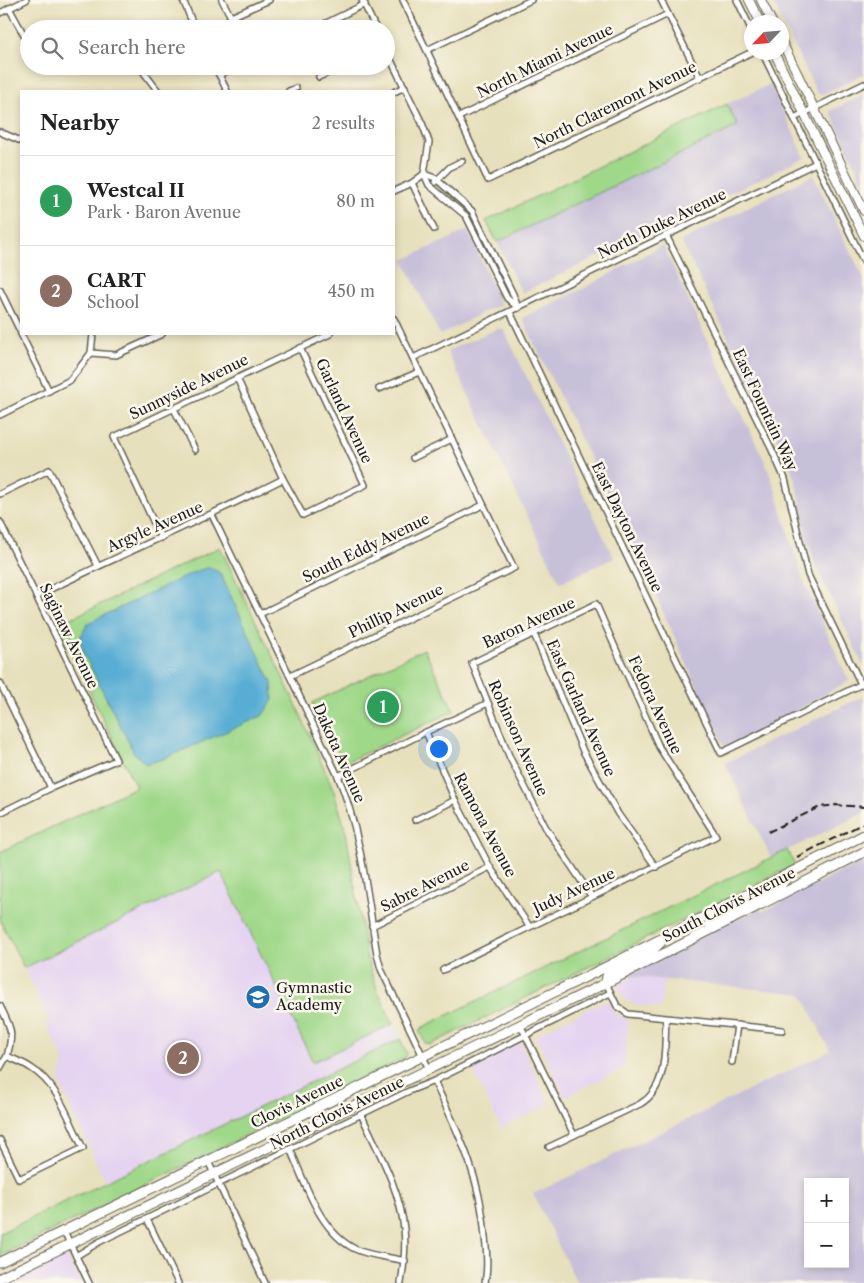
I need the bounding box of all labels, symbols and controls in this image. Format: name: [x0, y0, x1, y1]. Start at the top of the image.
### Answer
north arrow: [744, 15, 789, 60]
street label: North Miami Avenue: [474, 19, 616, 102]
search box: [20, 20, 395, 75]
icon: search: [38, 34, 66, 62]
text: Search here: [78, 36, 186, 59]
street label: North Claremont Avenue: [530, 57, 699, 152]
text: Nearby: [40, 110, 119, 135]
text: 2 results: [312, 113, 375, 133]
text: Westcal II: [87, 179, 185, 202]
street label: North Duke Avenue: [594, 184, 729, 263]
text: 1: [52, 191, 60, 211]
text: 80 m: [336, 191, 375, 211]
text: Park · Baron Avenue: [87, 202, 241, 222]
text: CART: [87, 269, 146, 292]
text: 2: [51, 281, 61, 301]
text: 450 m: [328, 281, 375, 301]
text: School: [87, 292, 139, 312]
street label: East Fountain Way: [729, 346, 802, 474]
street label: Sunnyside Avenue: [126, 350, 251, 424]
street label: Garland Avenue: [312, 355, 377, 466]
street label: East Dayton Avenue: [588, 459, 667, 595]
street label: Argyle Avenue: [103, 497, 206, 557]
street label: South Eddy Avenue: [299, 509, 432, 587]
street label: Phillip Avenue: [345, 579, 446, 642]
street label: Saginaw Avenue: [36, 580, 103, 692]
street label: Baron Avenue: [480, 593, 578, 652]
street label: East Garland Avenue: [543, 636, 620, 779]
street label: Fedora Avenue: [624, 652, 687, 757]
street label: Robinson Avenue: [484, 677, 553, 799]
pin: 1: [367, 688, 399, 726]
street label: Dakota Avenue: [309, 700, 370, 806]
your location: [426, 736, 452, 762]
street label: Ramona Avenue: [450, 769, 521, 880]
street label: Sabre Avenue: [377, 855, 472, 916]
street label: Judy Avenue: [528, 863, 618, 919]
street label: South Clovis Avenue: [659, 863, 798, 946]
place label: Gymnastic Academy: [275, 978, 352, 1014]
school or university icon: Gymnastic Academy: [245, 984, 271, 1010]
pin: 2: [167, 1039, 199, 1077]
street label: Clovis Avenue: [247, 1071, 346, 1132]
street label: North Clovis Avenue: [267, 1072, 407, 1153]
map controls: [804, 1178, 849, 1268]
button: +: [804, 1178, 849, 1223]
button: −: [804, 1223, 849, 1268]

